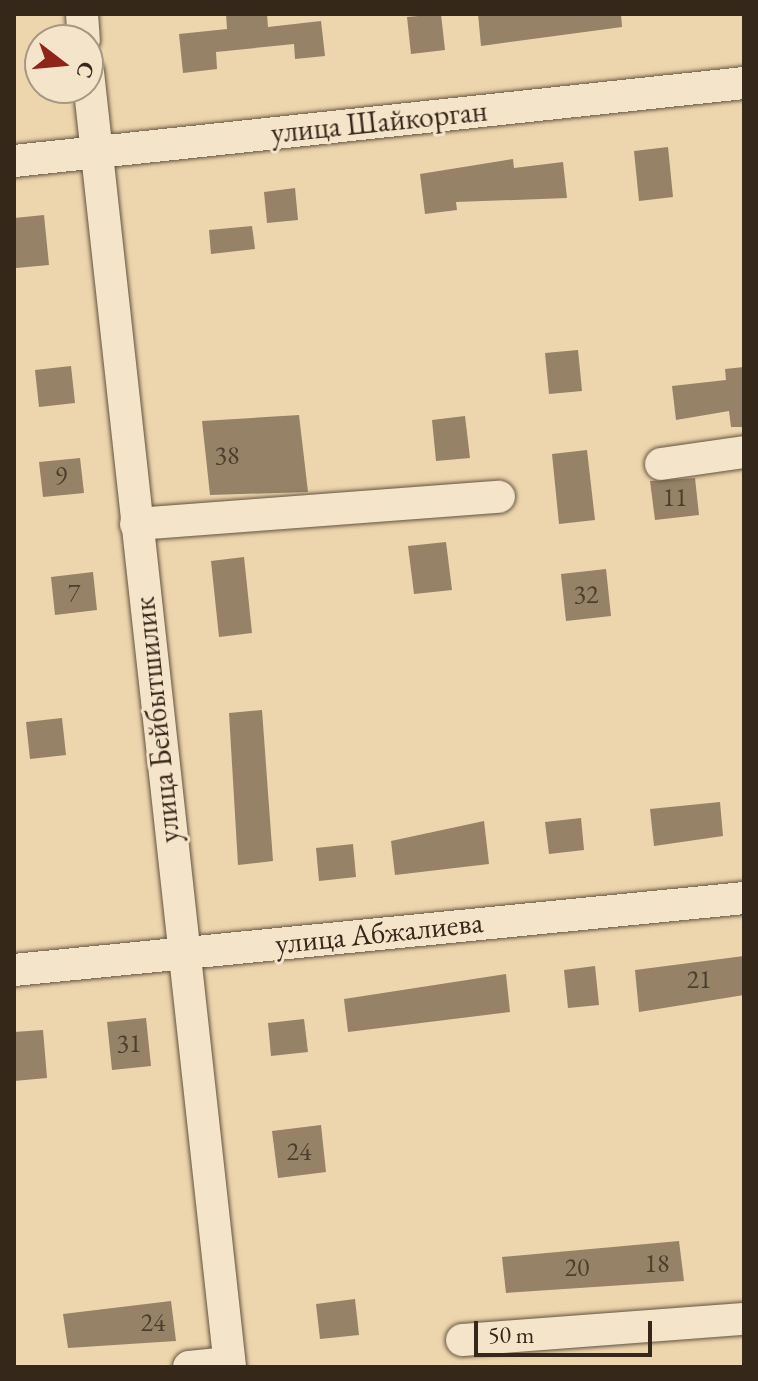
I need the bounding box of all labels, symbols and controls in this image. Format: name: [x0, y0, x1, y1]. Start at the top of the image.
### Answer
north arrow: [24, 24, 104, 104]
text: С: [70, 59, 102, 82]
street label: улица Шайкорган: [269, 93, 489, 151]
house number: 38: [215, 440, 239, 472]
house number: 9: [55, 461, 67, 493]
house number: 11: [663, 482, 687, 514]
house number: 7: [68, 578, 80, 610]
house number: 32: [574, 579, 598, 611]
street label: улица Бейбытшилик: [126, 595, 188, 845]
street label: улица Абжалиева: [273, 904, 485, 962]
house number: 21: [687, 964, 711, 996]
house number: 31: [117, 1028, 141, 1060]
house number: 24: [287, 1136, 311, 1168]
house number: 18: [645, 1248, 669, 1280]
house number: 20: [565, 1252, 589, 1284]
scale bar: [478, 1305, 656, 1355]
house number: 24: [141, 1307, 165, 1339]
text: 50 m: [488, 1319, 535, 1350]

